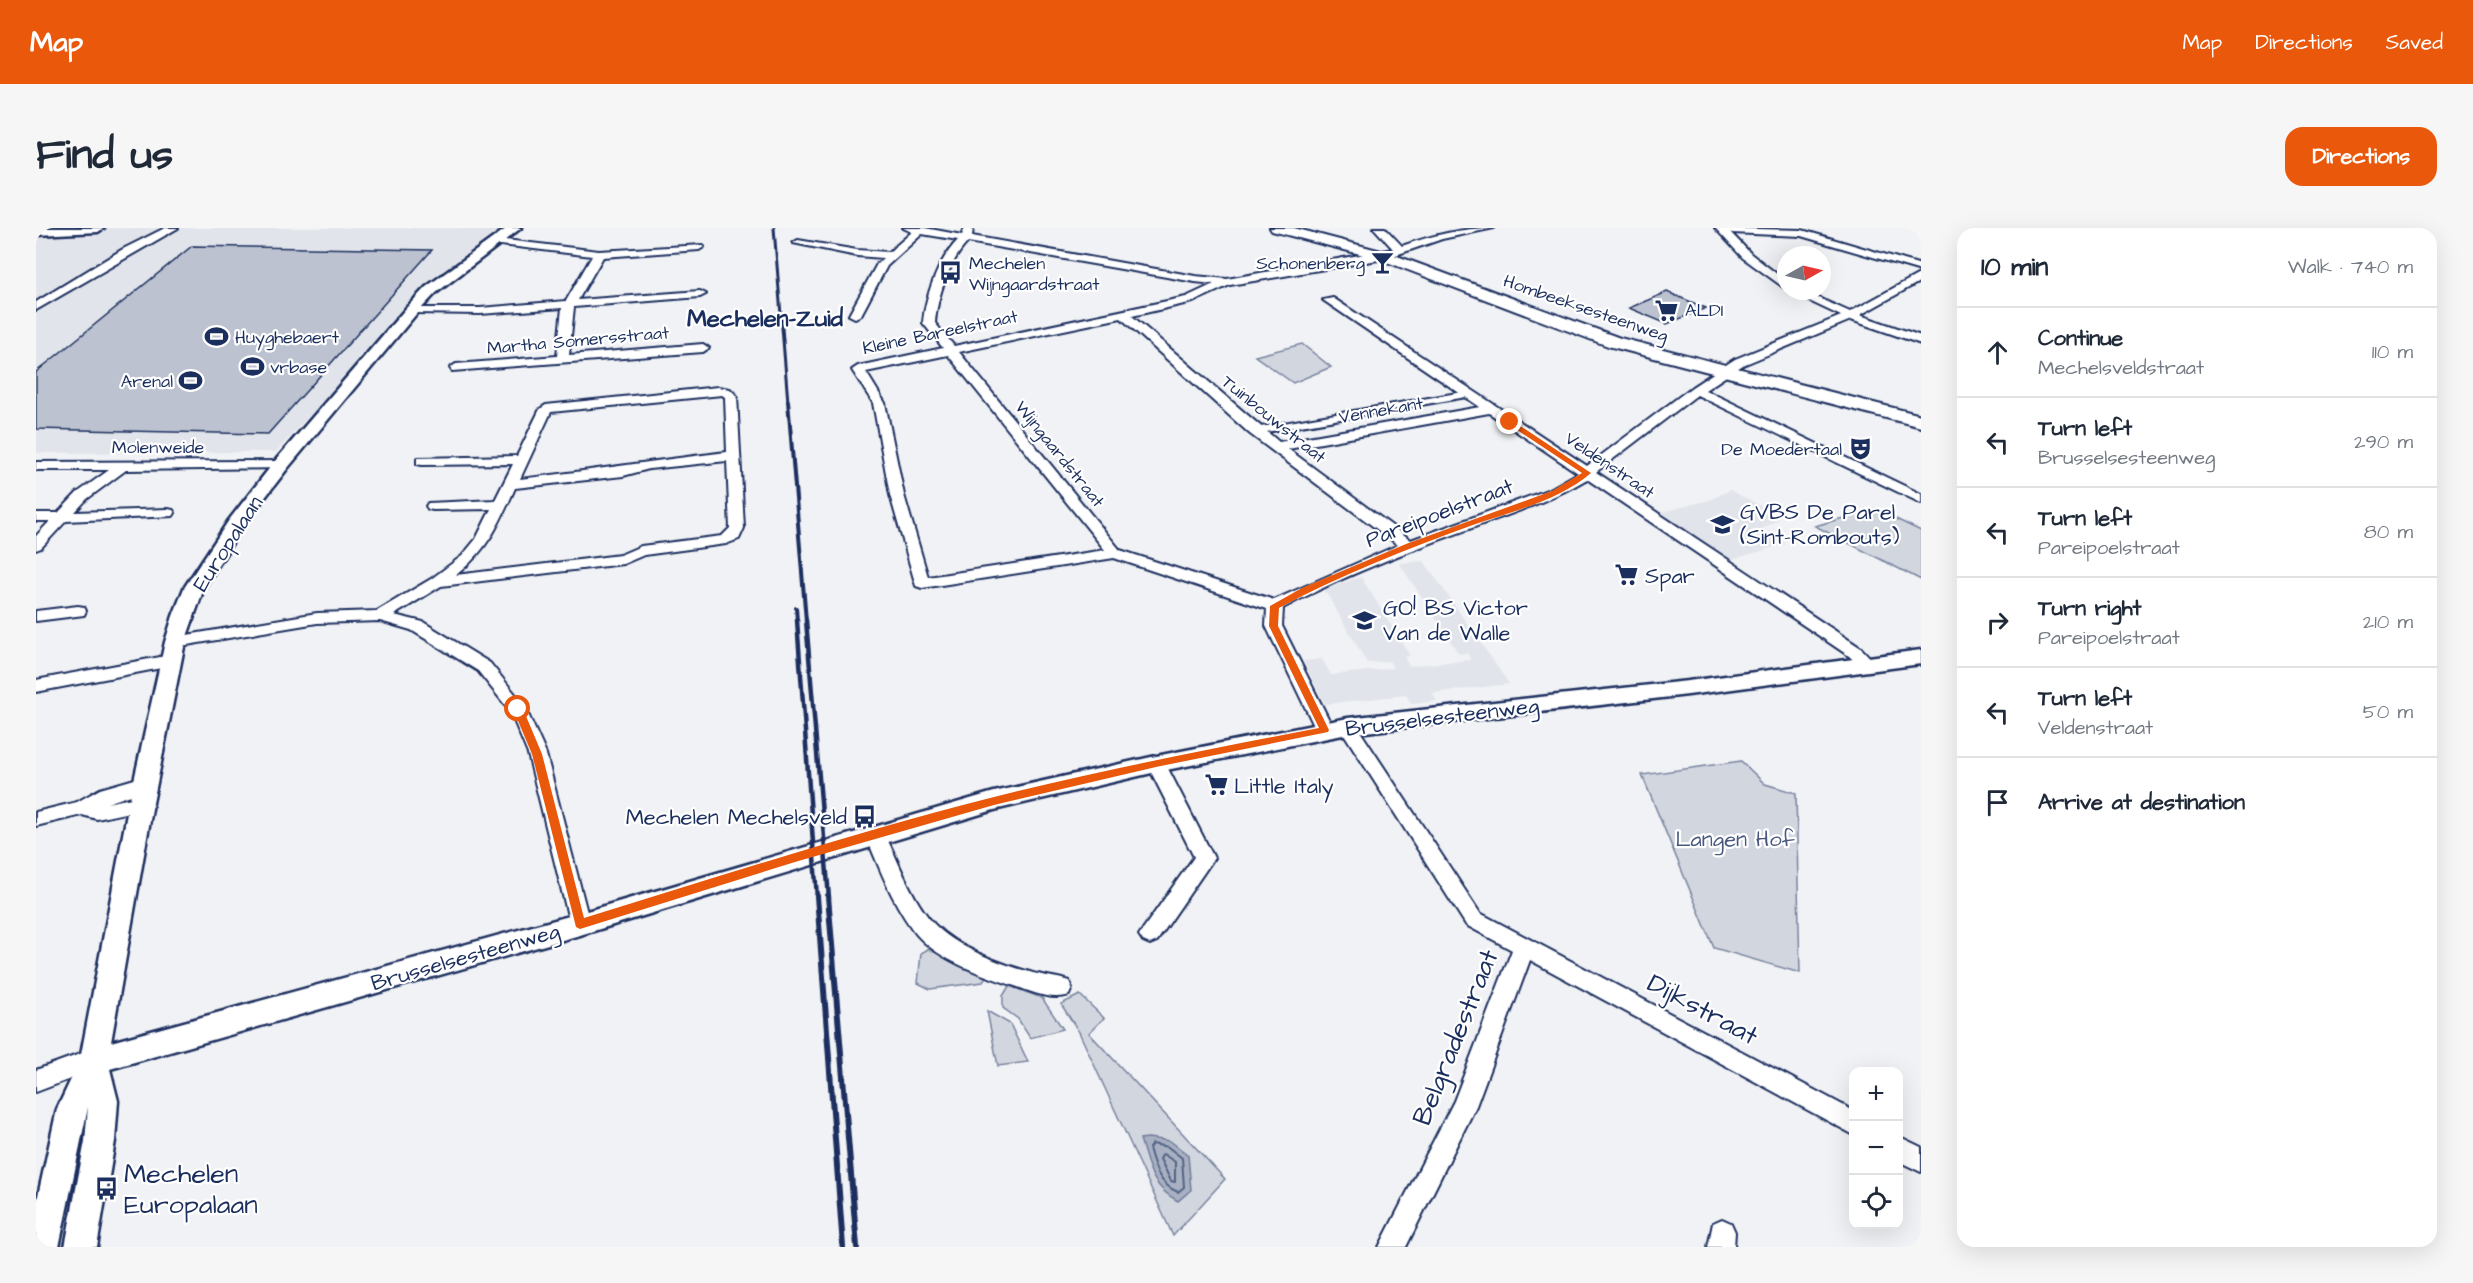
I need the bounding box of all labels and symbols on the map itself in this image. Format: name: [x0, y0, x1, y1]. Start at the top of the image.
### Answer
north arrow: [1777, 246, 1831, 300]
bar icon: Schonenberg: [1370, 250, 1396, 276]
place label: Mechelen Wijngaardstraat: [969, 251, 1100, 298]
place label: Schonenberg: [1256, 251, 1365, 277]
bus stop icon: Mechelen Wijngaardstraat: [938, 260, 964, 286]
street label: Hombeeksesteenweg: [1500, 269, 1672, 349]
supermarket icon: ALDI: [1654, 297, 1680, 323]
place label: ALDI: [1685, 298, 1723, 323]
district label: Mechelen-Zuid: [687, 302, 844, 336]
street label: Kleine Bareelstraat: [860, 304, 1021, 361]
street label: Martha Somersstraat: [486, 320, 671, 361]
sports icon: Huyghebaert: [204, 324, 230, 350]
place label: Huyghebaert: [235, 325, 340, 351]
sports icon: vrbase: [239, 354, 265, 380]
place label: vrbase: [270, 355, 328, 380]
sports icon: Arenal: [178, 368, 204, 394]
place label: Arenal: [121, 369, 173, 394]
street label: Tuinbouwstraat: [1216, 369, 1332, 470]
street label: Vennekant: [1337, 391, 1426, 430]
street label: Wijngaardstraat: [1008, 396, 1111, 514]
route end: [1496, 408, 1522, 434]
street label: Veldenstraat: [1560, 426, 1660, 505]
street label: Molenweide: [112, 435, 205, 460]
theatre icon: De Moedertaal: [1847, 436, 1873, 462]
place label: De Moedertaal: [1721, 437, 1842, 462]
street label: Pareipoelstraat: [1361, 471, 1518, 556]
street label: Europalaan: [186, 490, 271, 598]
place label: GVBS De Parel (Sint-Rombouts): [1740, 497, 1900, 553]
school or university icon: GVBS De Parel (Sint-Rombouts): [1709, 511, 1735, 537]
place label: Spar: [1645, 561, 1695, 592]
supermarket icon: Spar: [1614, 562, 1640, 588]
place label: GO! BS Victor Van de Walle: [1383, 593, 1528, 649]
school or university icon: GO! BS Victor Van de Walle: [1352, 607, 1378, 633]
street label: Brusselsesteenweg: [1343, 690, 1541, 746]
route start: [504, 695, 530, 721]
place label: Little Italy: [1234, 771, 1333, 803]
supermarket icon: Little Italy: [1203, 772, 1229, 798]
place label: Mechelen Mechelsveld: [626, 802, 847, 833]
bus stop icon: Mechelen Mechelsveld: [852, 803, 878, 829]
park label: Langen Hof: [1675, 824, 1796, 856]
street label: Brusselsesteenweg: [367, 916, 564, 1000]
street label: Belgradestraat: [1403, 944, 1509, 1131]
street label: Dijkstraat: [1640, 965, 1765, 1055]
place label: Mechelen Europalaan: [124, 1155, 258, 1224]
bus stop icon: Mechelen Europalaan: [93, 1176, 119, 1202]

